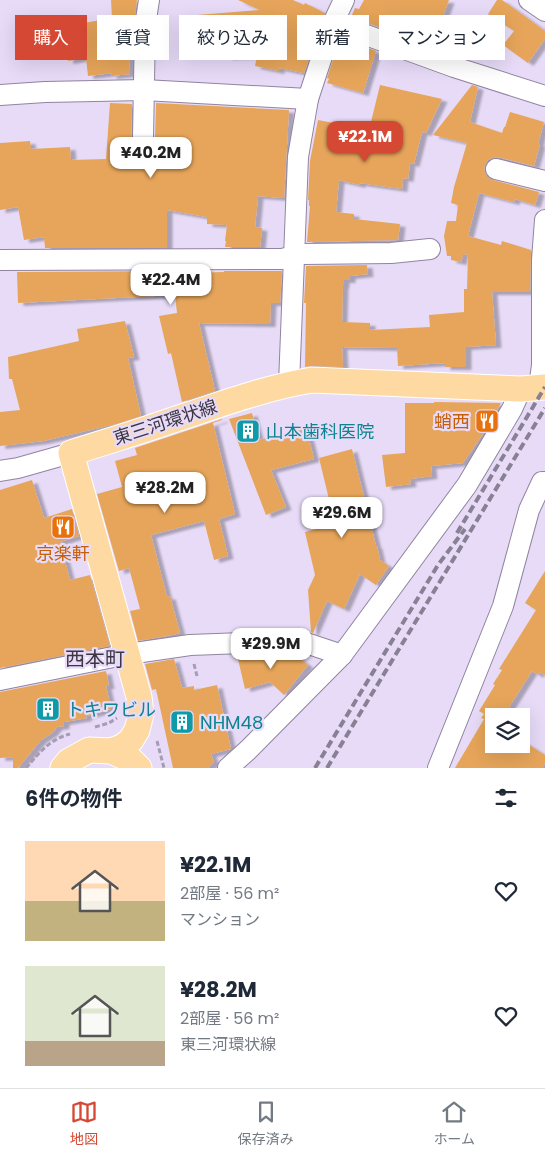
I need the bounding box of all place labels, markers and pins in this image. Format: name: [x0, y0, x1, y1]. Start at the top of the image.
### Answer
pin: ¥22.1M: [324, 120, 406, 163]
pin: ¥40.2M: [110, 136, 192, 179]
pin: ¥22.4M: [130, 264, 212, 306]
restaurant icon: 蛸西: [474, 408, 500, 434]
place label: 蛸西: [434, 409, 470, 434]
building icon: 山本歯科医院: [235, 418, 261, 444]
place label: 山本歯科医院: [266, 419, 374, 444]
pin: ¥28.2M: [124, 472, 206, 514]
pin: ¥29.6M: [301, 496, 383, 539]
restaurant icon: 京楽軒: [50, 514, 76, 540]
place label: 京楽軒: [36, 541, 90, 566]
pin: ¥29.9M: [230, 628, 312, 670]
building icon: トキワビル: [35, 696, 61, 722]
place label: トキワビル: [66, 697, 156, 722]
building icon: NHM48: [169, 709, 195, 735]
place label: NHM48: [200, 710, 263, 735]

